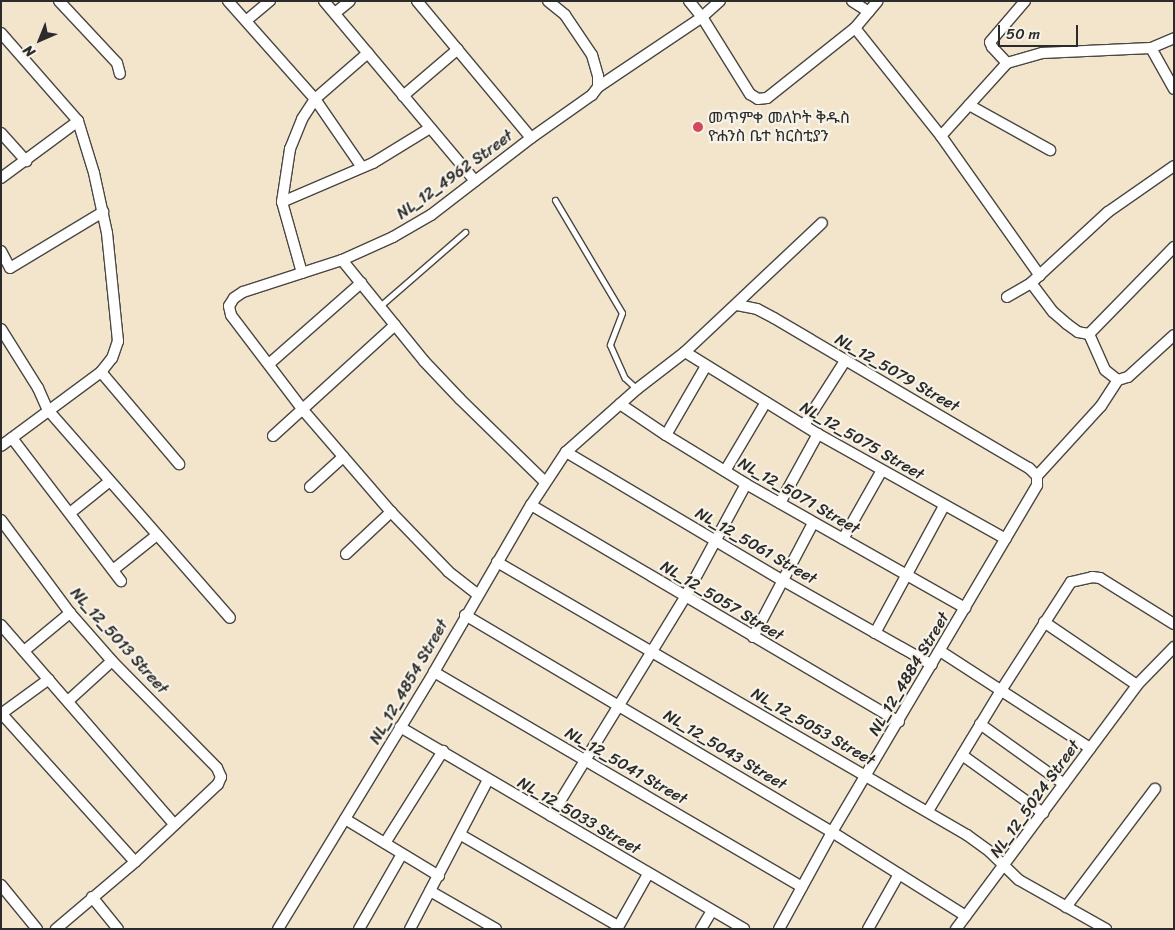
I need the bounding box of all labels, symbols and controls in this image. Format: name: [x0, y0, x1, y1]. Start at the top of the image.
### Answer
north arrow: [15, 15, 65, 65]
scale bar: [1000, 15, 1080, 47]
text: 50 m: [1006, 21, 1040, 47]
text: N: [17, 39, 41, 64]
place label: መጥምቀ መለኮት ቅዱስ ዮሐንስ ቤተ ክርስቲያን: [708, 108, 850, 146]
marker: መጥምቀ መለኮት ቅዱስ ዮሐንስ ቤተ ክርስቲያን: [692, 121, 704, 133]
street label: NL_12_4962 Street: [393, 126, 517, 224]
street label: NL_12_5079 Street: [832, 330, 962, 416]
street label: NL_12_5075 Street: [797, 398, 927, 484]
street label: NL_12_5071 Street: [735, 453, 863, 539]
street label: NL_12_5061 Street: [692, 503, 820, 589]
street label: NL_12_5057 Street: [657, 557, 787, 645]
street label: NL_12_5013 Street: [66, 584, 172, 698]
street label: NL_12_4884 Street: [865, 609, 953, 739]
street label: NL_12_4854 Street: [366, 616, 452, 748]
street label: NL_12_5053 Street: [748, 684, 878, 770]
street label: NL_12_5043 Street: [660, 706, 790, 794]
street label: NL_12_5041 Street: [561, 723, 691, 809]
street label: NL_12_5024 Street: [986, 737, 1084, 861]
street label: NL_12_5033 Street: [514, 773, 644, 859]

